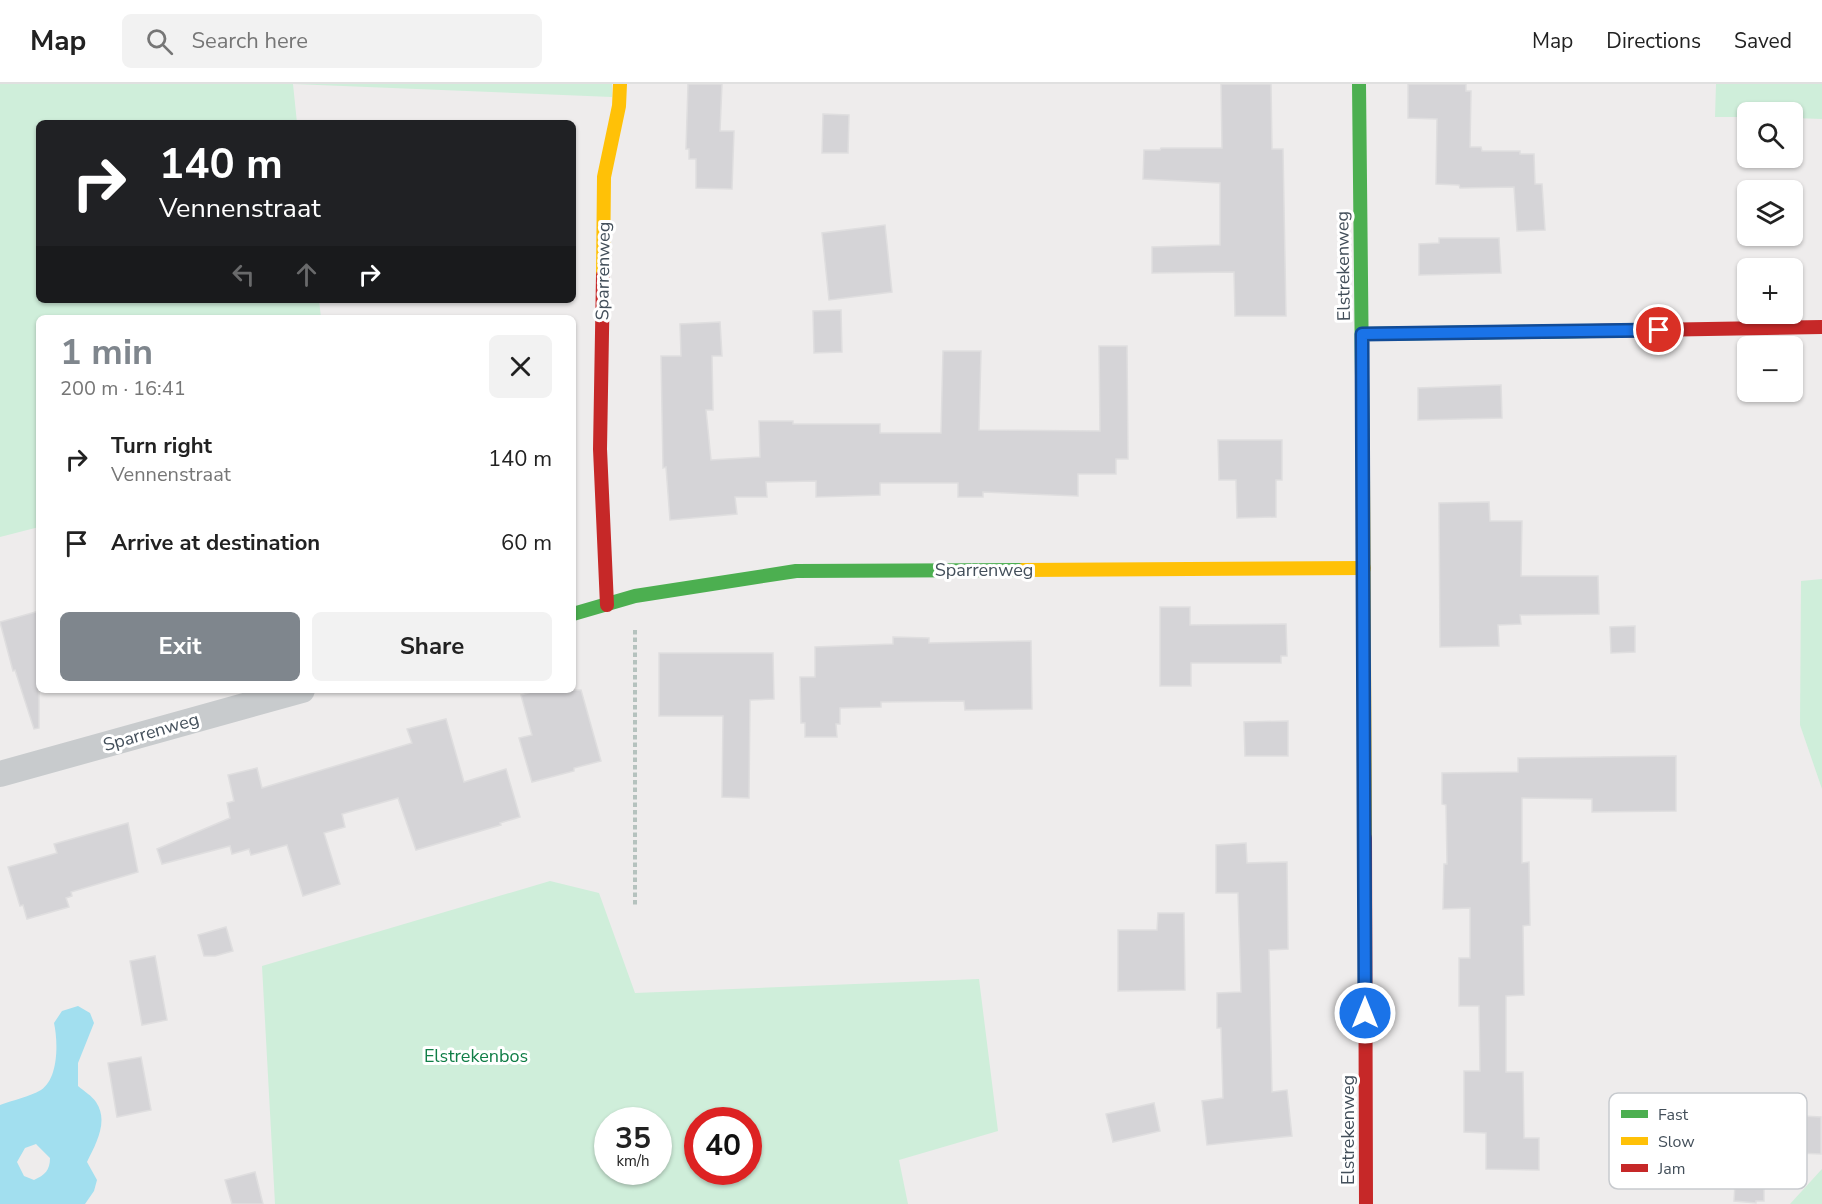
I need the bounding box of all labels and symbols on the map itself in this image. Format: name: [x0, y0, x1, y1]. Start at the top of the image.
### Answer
street label: Elstrekenweg: [1330, 211, 1356, 321]
street label: Sparrenweg: [590, 221, 616, 321]
pin: [1633, 304, 1684, 355]
street label: Sparrenweg: [935, 558, 1033, 582]
street label: Sparrenweg: [100, 707, 202, 757]
position arrow: [1333, 981, 1397, 1045]
park label: Elstrekenbos: [424, 1044, 528, 1068]
street label: Elstrekenweg: [1336, 1075, 1360, 1185]
legend: [1609, 1093, 1807, 1189]
text: Fast: [1658, 1104, 1689, 1126]
speed limit sign: 40: [684, 1107, 762, 1185]
text: Slow: [1658, 1131, 1695, 1153]
text: Jam: [1657, 1158, 1685, 1180]

